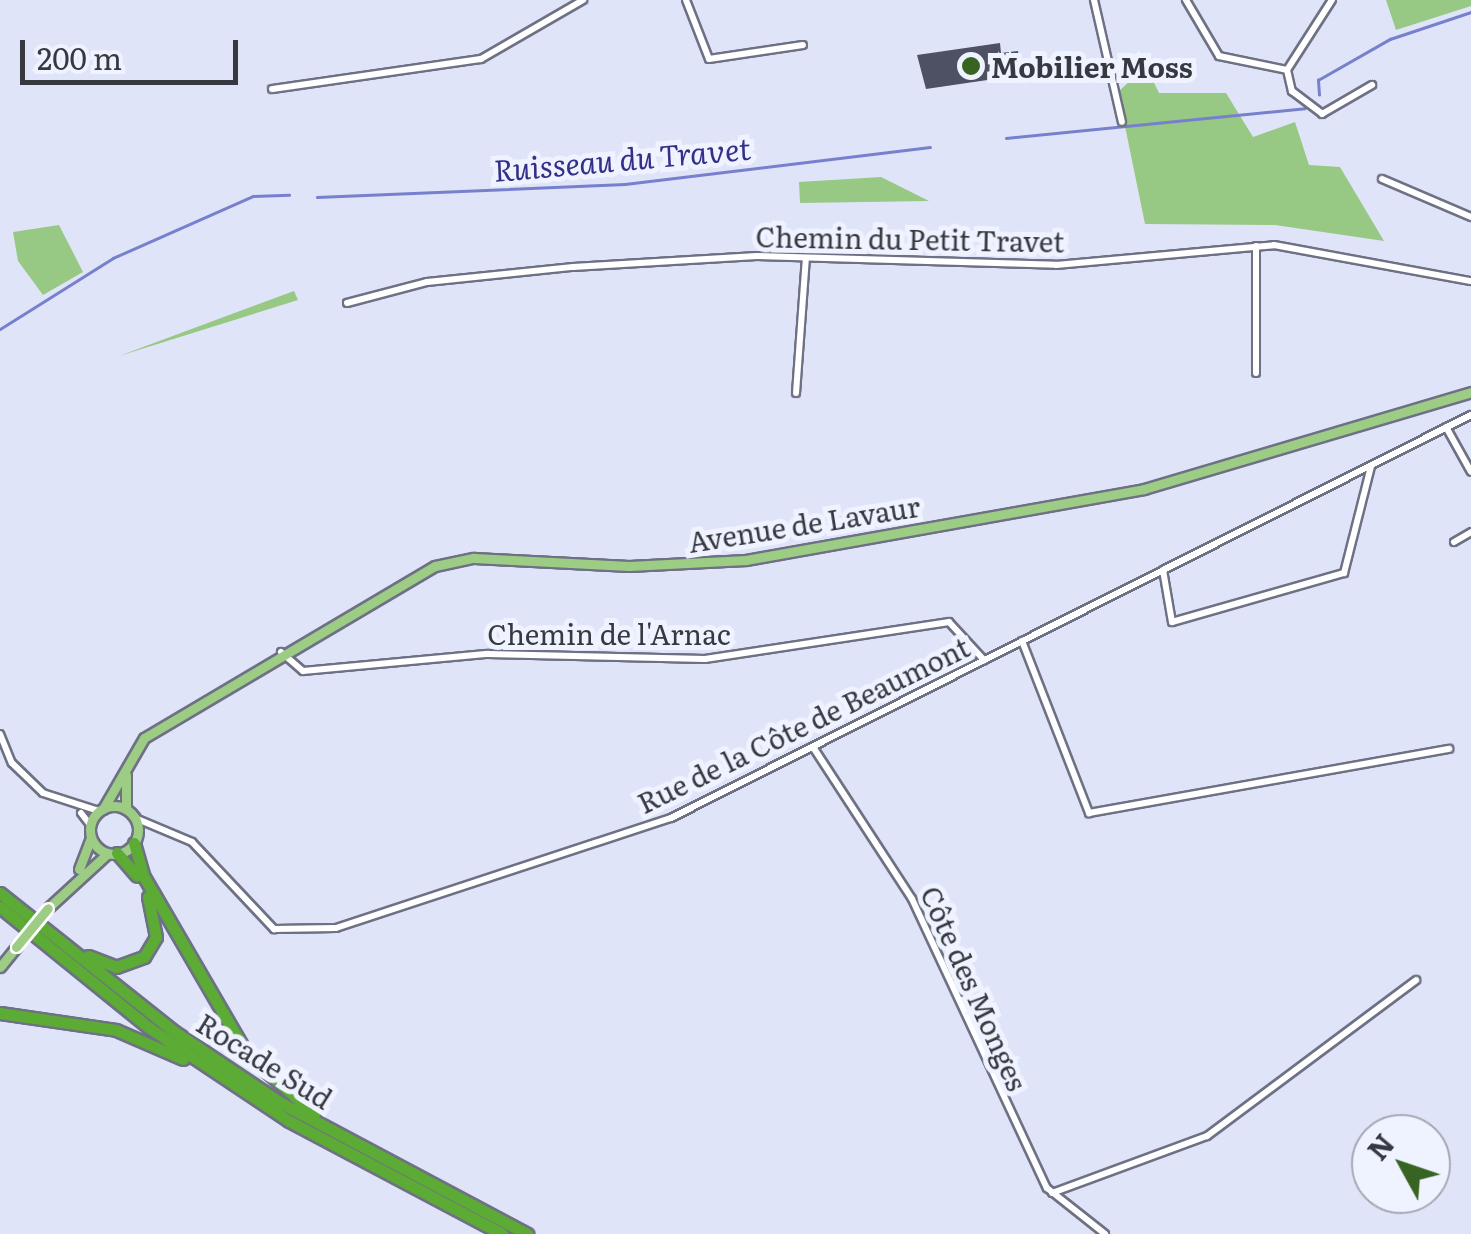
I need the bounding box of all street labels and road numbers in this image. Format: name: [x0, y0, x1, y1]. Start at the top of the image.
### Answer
street label: Chemin du Petit Travet: [755, 219, 1065, 257]
street label: Avenue de Lavaur: [686, 488, 922, 558]
street label: Chemin de l'Arnac: [487, 616, 731, 650]
street label: Rue de la Côte de Beaumont: [632, 629, 974, 819]
street label: Côte des Monges: [915, 881, 1035, 1095]
street label: Rocade Sud: [191, 1005, 339, 1115]

